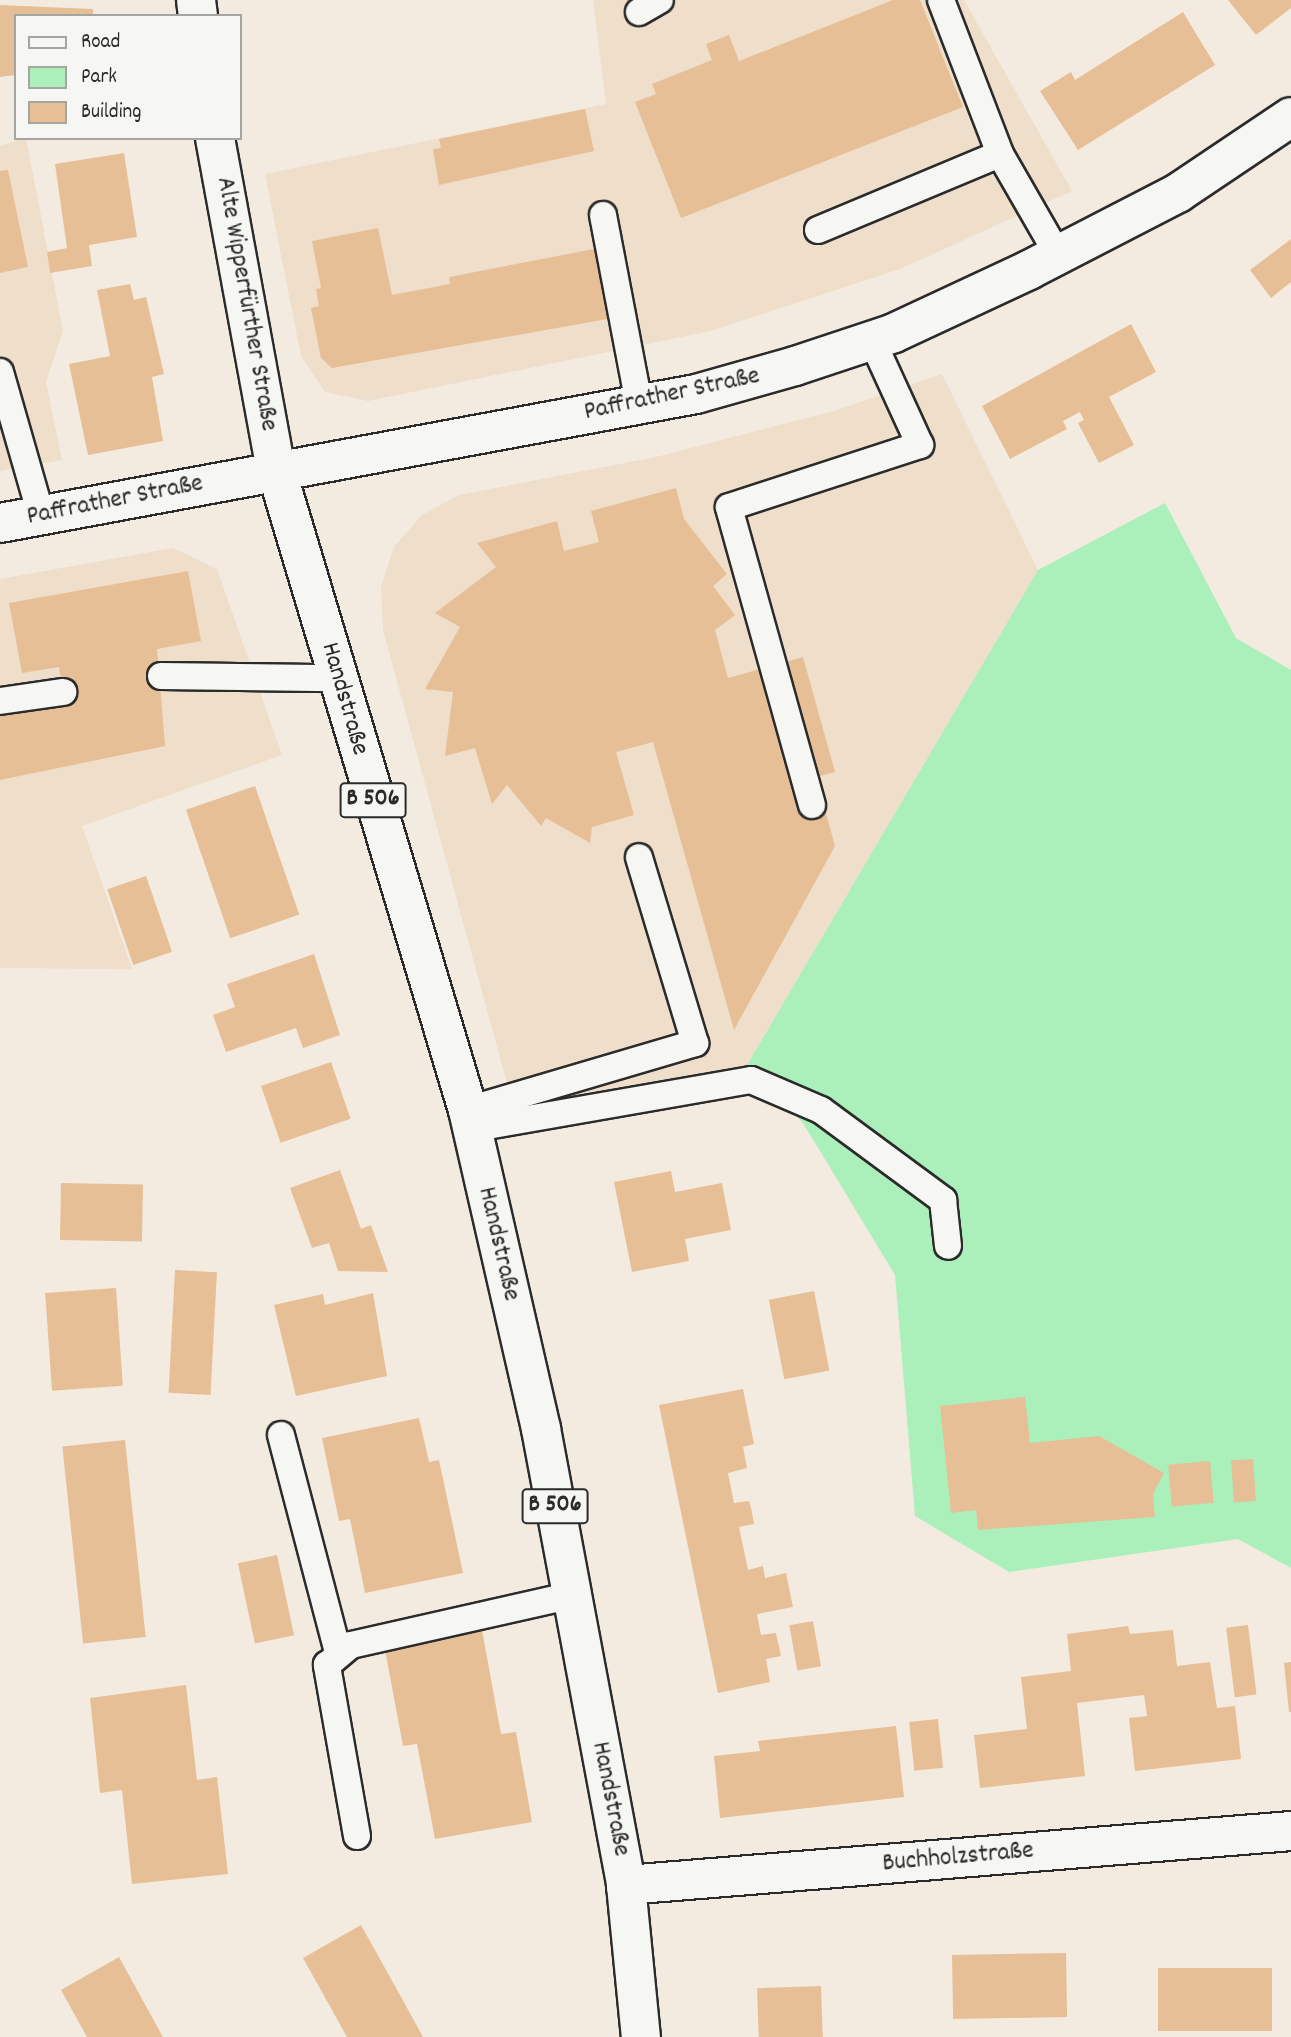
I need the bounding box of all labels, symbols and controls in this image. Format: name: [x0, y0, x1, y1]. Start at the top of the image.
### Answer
legend: [14, 14, 242, 140]
text: Road: [81, 28, 120, 58]
text: Park: [81, 63, 117, 93]
text: Building: [81, 98, 141, 128]
street label: Alte Wipperfürther Straße: [208, 175, 284, 433]
street label: Paffrather Straße: [581, 361, 763, 429]
street label: Paffrather Straße: [24, 469, 206, 533]
street label: Handstraße: [313, 639, 375, 759]
road number: B 506: [338, 780, 408, 820]
street label: Handstraße: [470, 1184, 526, 1304]
road number: B 506: [520, 1486, 590, 1526]
street label: Handstraße: [584, 1739, 636, 1859]
street label: Buchholzstraße: [881, 1836, 1035, 1880]

